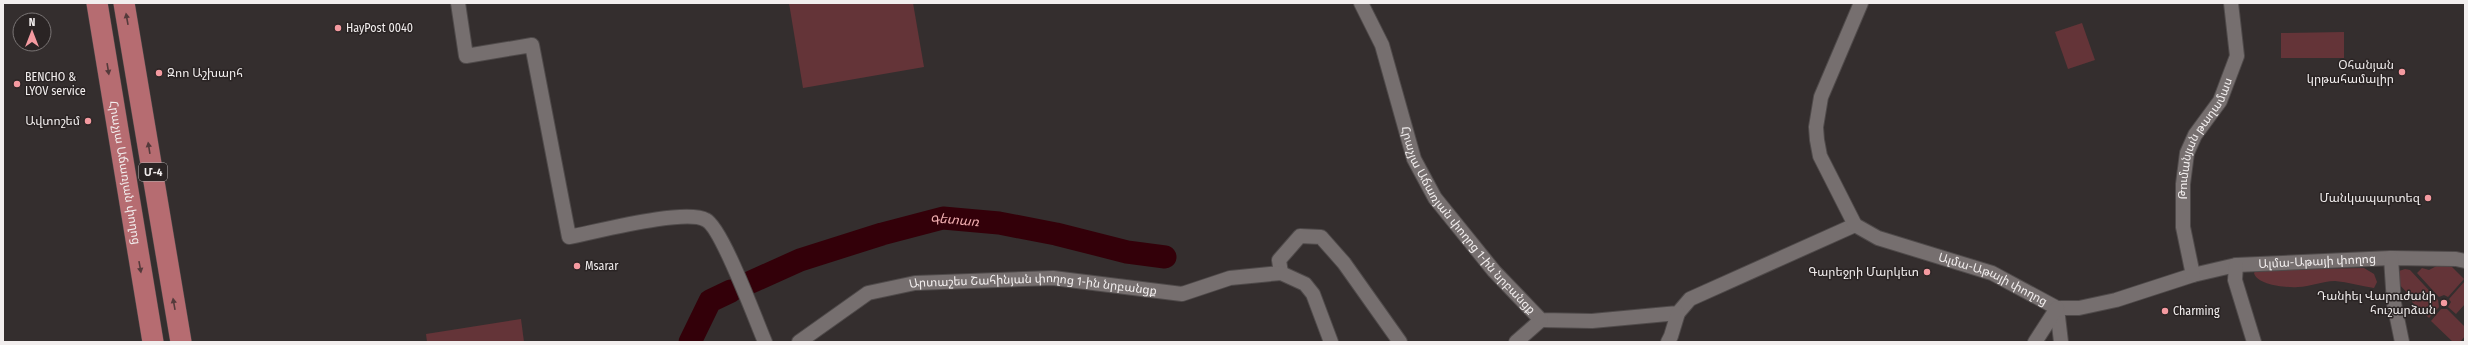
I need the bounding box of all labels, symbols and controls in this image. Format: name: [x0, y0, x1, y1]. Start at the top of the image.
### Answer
north arrow: [12, 12, 52, 52]
one-way arrow: [124, 13, 130, 26]
text: N: [29, 16, 35, 29]
place label: HayPost 0040: [346, 21, 413, 35]
marker: HayPost 0040: [333, 23, 343, 33]
place label: Օհանյան կրթահամալիր: [2307, 58, 2394, 86]
one-way arrow: [105, 63, 111, 75]
place label: Զոո Աշխարհ: [167, 66, 243, 80]
marker: Օհանյան կրթահամալիր: [2397, 67, 2407, 77]
marker: Զոո Աշխարհ: [154, 68, 164, 78]
place label: BENCHO & LYOV service: [25, 70, 86, 98]
street label: Թումանյան թաղամաս: [2176, 76, 2235, 200]
marker: BENCHO & LYOV service: [12, 79, 22, 89]
street label: Հրաչյա Աճառյան փողոց: [106, 100, 144, 246]
place label: Ավտոշեմ: [25, 114, 80, 128]
marker: Ավտոշեմ: [83, 116, 93, 126]
street label: Հրաչյա Աճառյան փողոց 1-ին նրբանցք: [1398, 125, 1538, 317]
one-way arrow: [146, 142, 152, 154]
road number: Մ-4: [139, 163, 167, 181]
place label: Մանկապարտեզ: [2319, 191, 2421, 205]
marker: Մանկապարտեզ: [2423, 193, 2433, 203]
water label: Գետառ: [928, 211, 980, 229]
street label: Ալմա-Աթայի փողոց: [1937, 250, 2050, 309]
street label: Ալմա-Աթայի փողոց: [2258, 252, 2376, 271]
place label: Msarar: [585, 259, 619, 273]
one-way arrow: [137, 260, 143, 273]
marker: Msarar: [572, 261, 582, 271]
place label: Գարեջրի Մարկետ: [1808, 265, 1919, 279]
marker: Գարեջրի Մարկետ: [1922, 267, 1932, 277]
street label: Արտաշես Շահինյան փողոց 1-ին նրբանցք: [908, 271, 1158, 298]
place label: Դանիել Վարուժանի հուշարձան: [2317, 289, 2436, 317]
one-way arrow: [171, 297, 177, 310]
marker: Դանիել Վարուժանի հուշարձան: [2439, 298, 2449, 308]
place label: Charming: [2173, 304, 2220, 318]
marker: Charming: [2160, 306, 2170, 316]

